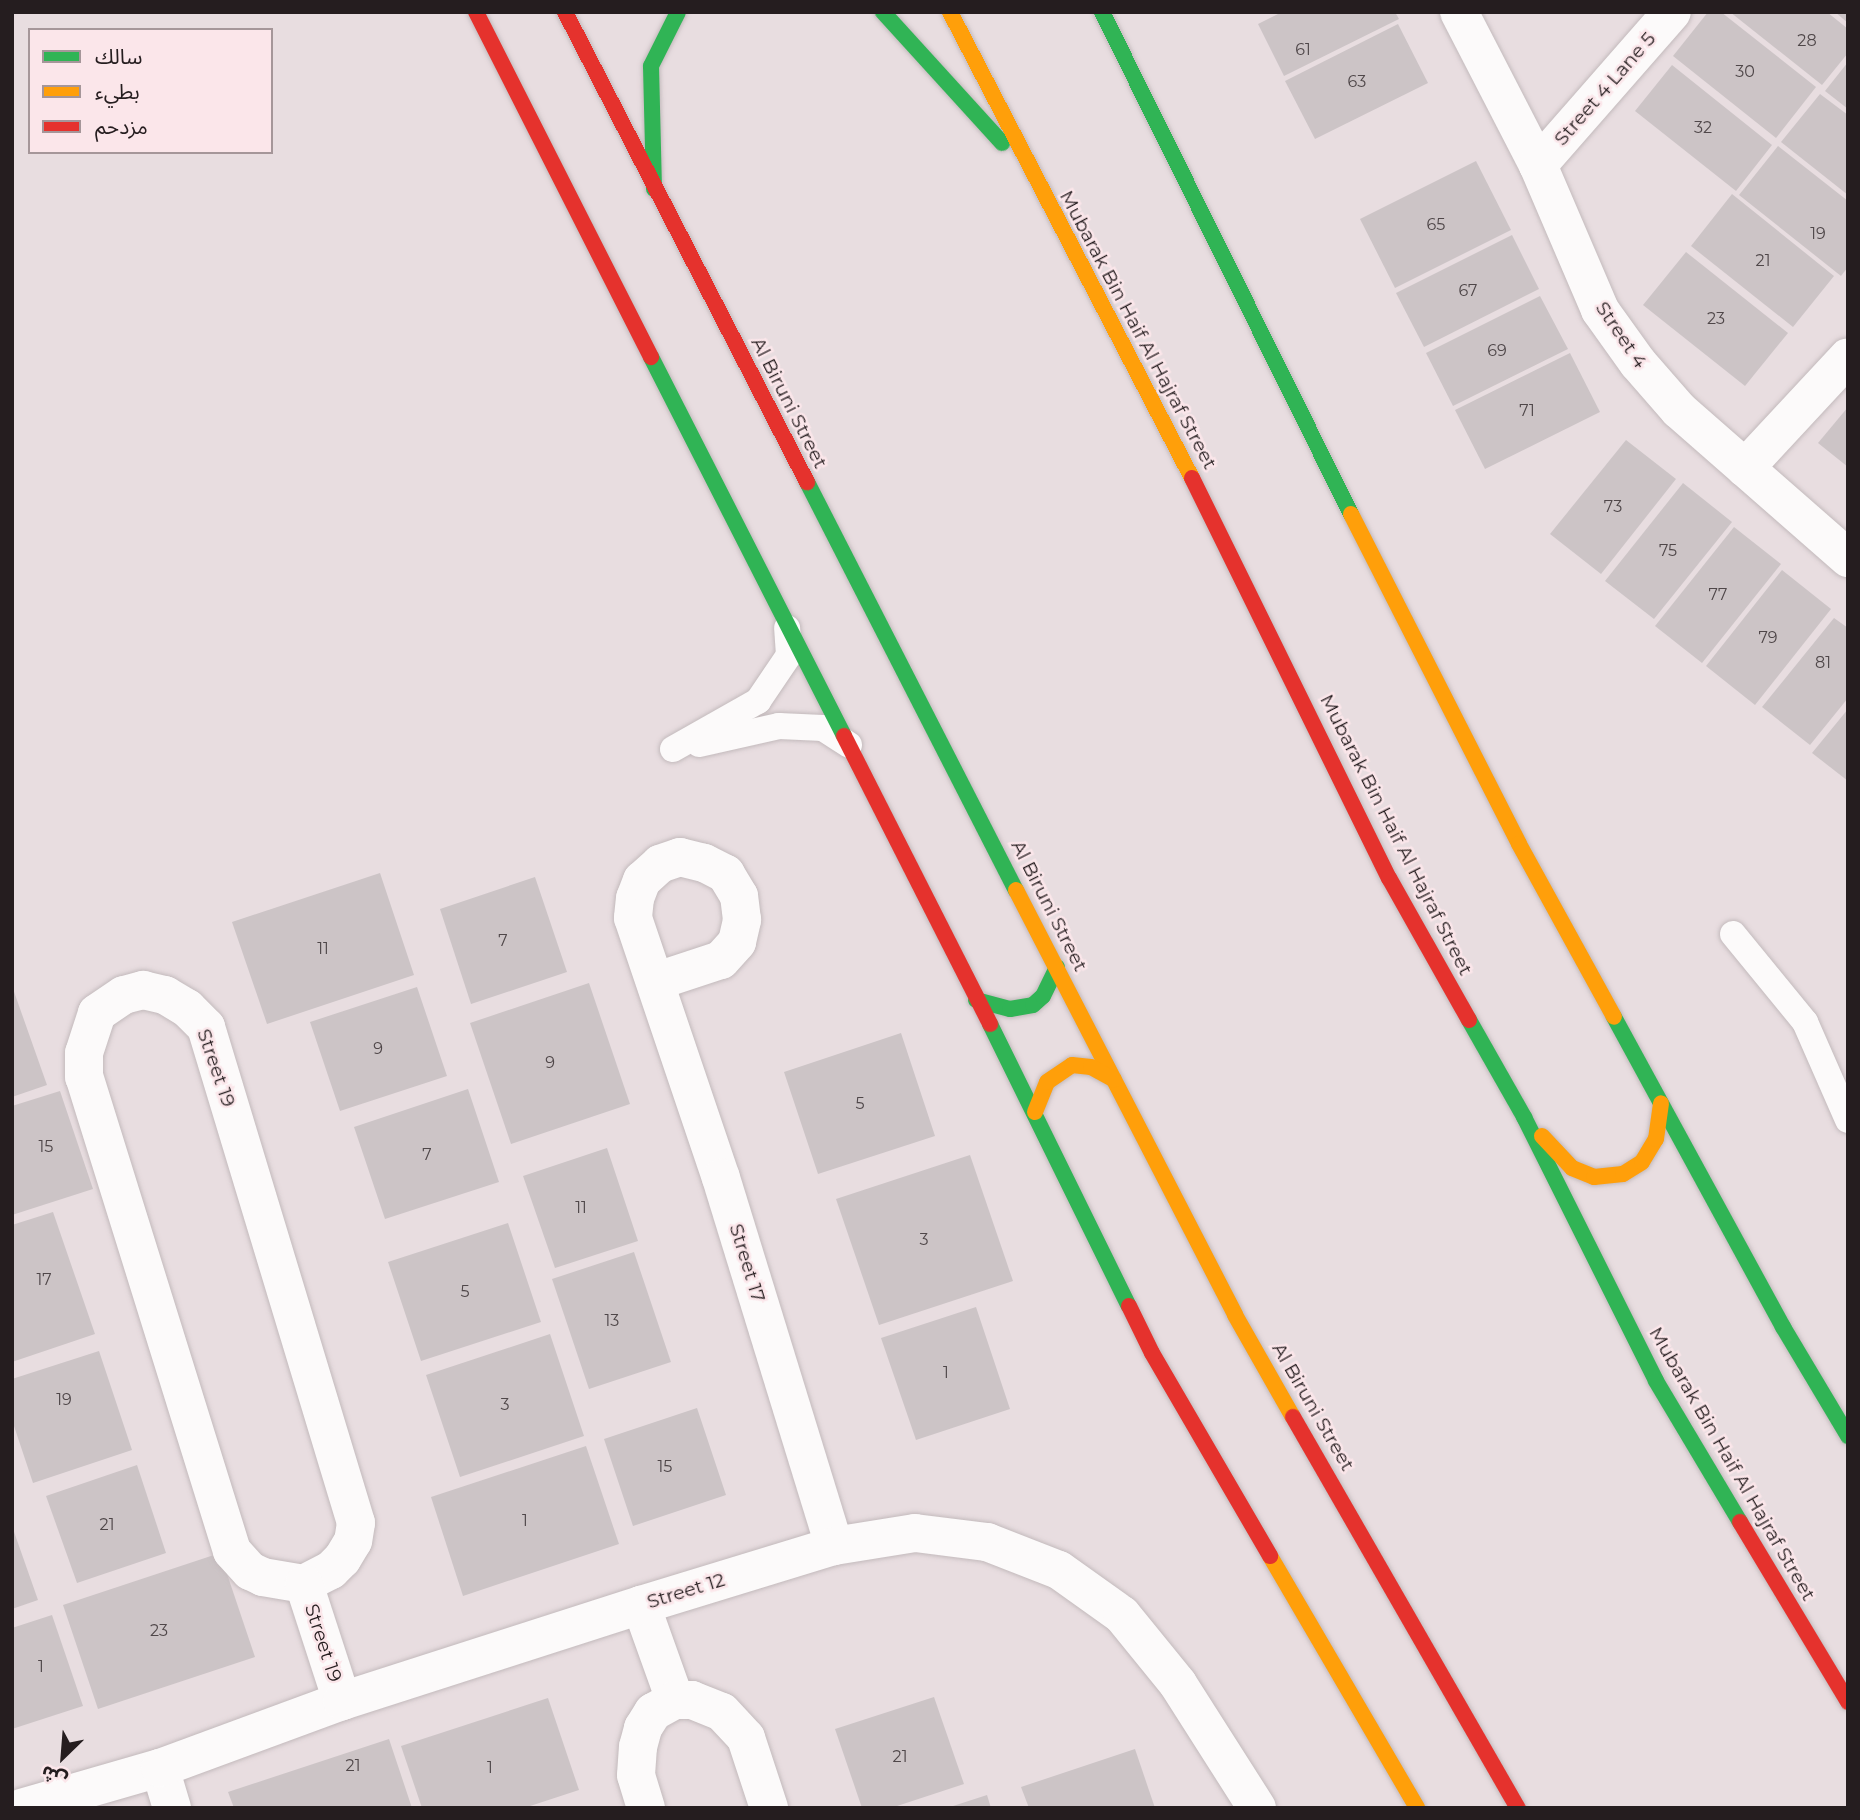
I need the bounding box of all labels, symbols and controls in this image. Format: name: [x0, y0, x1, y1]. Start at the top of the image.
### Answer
legend: [28, 28, 273, 154]
street label: Street 4 Lane 5: [1550, 28, 1660, 150]
house number: 28: [1797, 31, 1817, 51]
house number: 61: [1295, 40, 1311, 60]
text: سالك: [95, 44, 142, 69]
house number: 30: [1735, 62, 1755, 82]
house number: 63: [1348, 72, 1366, 92]
text: بطيء: [95, 79, 140, 104]
text: مزدحم: [95, 114, 148, 139]
house number: 32: [1694, 118, 1712, 138]
street label: Mubarak Bin Haif Al Hajraf Street: [1055, 187, 1221, 473]
house number: 65: [1427, 215, 1445, 235]
house number: 19: [1810, 224, 1826, 244]
house number: 21: [1756, 251, 1770, 271]
house number: 67: [1458, 281, 1478, 301]
street label: Street 4: [1591, 298, 1651, 372]
house number: 23: [1707, 309, 1725, 329]
street label: Al Biruni Street: [746, 334, 832, 472]
house number: 69: [1487, 341, 1507, 361]
house number: 71: [1519, 401, 1535, 421]
house number: 73: [1604, 497, 1622, 517]
house number: 75: [1659, 541, 1677, 561]
house number: 77: [1709, 585, 1727, 605]
house number: 79: [1758, 628, 1778, 648]
house number: 81: [1815, 653, 1831, 673]
street label: Mubarak Bin Haif Al Hajraf Street: [1315, 691, 1477, 979]
street label: Al Biruni Street: [1006, 837, 1092, 975]
house number: 7: [498, 931, 508, 951]
house number: 11: [317, 939, 329, 959]
street label: Street 19: [192, 1026, 240, 1110]
house number: 9: [373, 1039, 383, 1059]
house number: 9: [545, 1053, 555, 1073]
house number: 5: [855, 1094, 865, 1114]
house number: 15: [39, 1137, 53, 1157]
house number: 7: [422, 1145, 432, 1165]
house number: 11: [575, 1198, 587, 1218]
street label: Street 17: [724, 1221, 770, 1305]
house number: 3: [919, 1230, 929, 1250]
house number: 17: [36, 1270, 52, 1290]
house number: 5: [460, 1282, 470, 1302]
house number: 13: [605, 1311, 619, 1331]
street label: Mubarak Bin Haif Al Hajraf Street: [1644, 1323, 1820, 1605]
street label: Al Biruni Street: [1267, 1339, 1359, 1475]
house number: 1: [943, 1363, 949, 1383]
house number: 19: [56, 1390, 72, 1410]
house number: 3: [500, 1395, 510, 1415]
house number: 15: [658, 1457, 672, 1477]
house number: 1: [522, 1511, 528, 1531]
house number: 21: [100, 1515, 114, 1535]
street label: Street 12: [644, 1568, 728, 1614]
street label: Street 19: [300, 1601, 346, 1685]
house number: 23: [150, 1621, 168, 1641]
house number: 1: [38, 1657, 44, 1677]
north arrow: [28, 1722, 98, 1792]
house number: 21: [893, 1747, 907, 1767]
house number: 21: [346, 1756, 360, 1776]
house number: 1: [487, 1758, 493, 1778]
text: ش: [37, 1761, 71, 1792]

